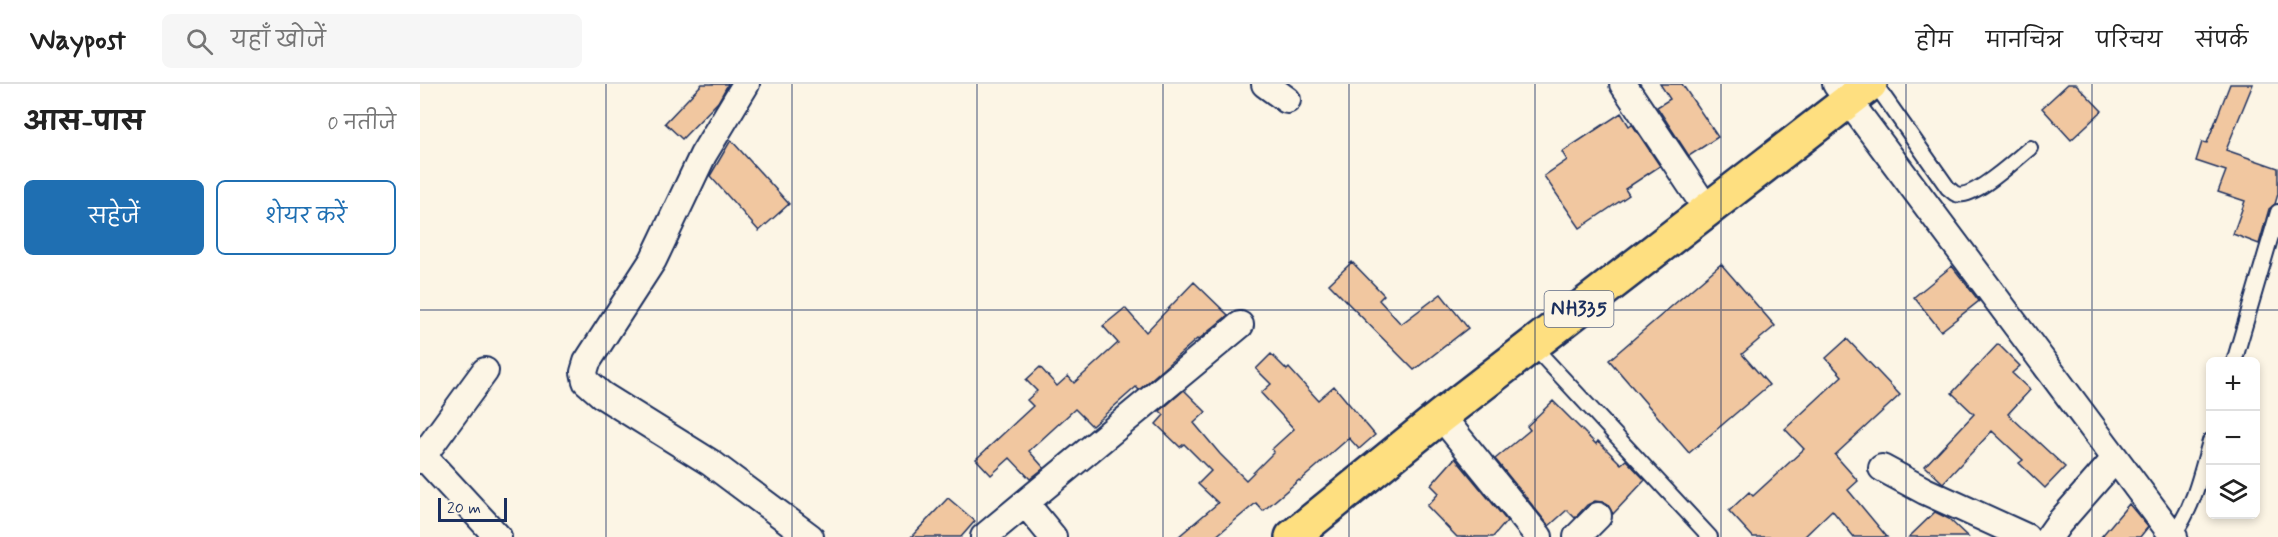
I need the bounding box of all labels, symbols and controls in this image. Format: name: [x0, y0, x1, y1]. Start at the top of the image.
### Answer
search box: [162, 14, 582, 68]
text: Waypost: [30, 23, 126, 60]
icon: search: [183, 25, 216, 58]
text: यहाँ खोजें: [231, 27, 326, 55]
text: होम: [1916, 27, 1953, 55]
text: मानचित्र: [1986, 27, 2063, 55]
text: परिचय: [2096, 27, 2162, 55]
text: संपर्क: [2195, 27, 2248, 55]
text: आस-पास: [24, 106, 144, 140]
text: 0 नतीजे: [328, 110, 396, 137]
button: सहेजें: [24, 180, 204, 255]
button: शेयर करें: [216, 180, 396, 255]
road number: NH335: [1544, 291, 1614, 327]
map controls: [2206, 357, 2260, 519]
button: +: [2206, 357, 2260, 411]
button: −: [2206, 411, 2260, 465]
button: layers: [2206, 465, 2260, 519]
scale bar: [438, 495, 507, 522]
text: 20 m: [447, 498, 481, 519]

